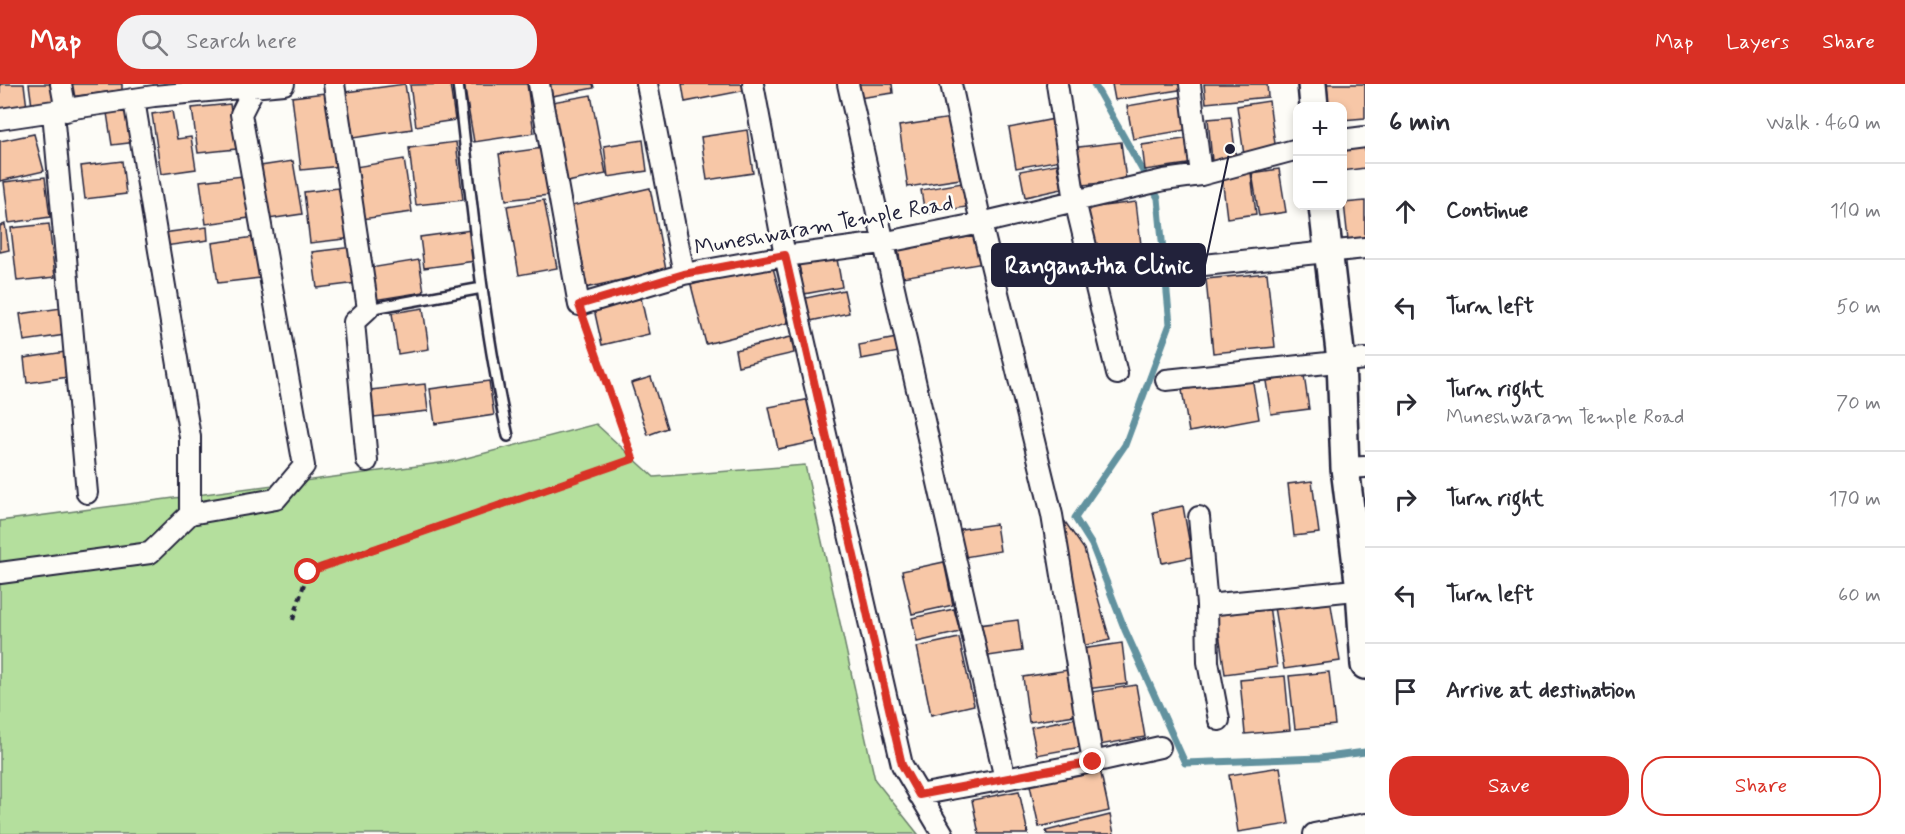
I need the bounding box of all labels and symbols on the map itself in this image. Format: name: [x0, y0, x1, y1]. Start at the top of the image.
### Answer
street label: Muneshwaram Temple Road: [692, 189, 956, 263]
callout: Ranganatha Clinic: [992, 244, 1205, 286]
text: Ranganatha Clinic: [1005, 251, 1193, 285]
route start: [294, 558, 320, 584]
route end: [1079, 748, 1105, 774]

